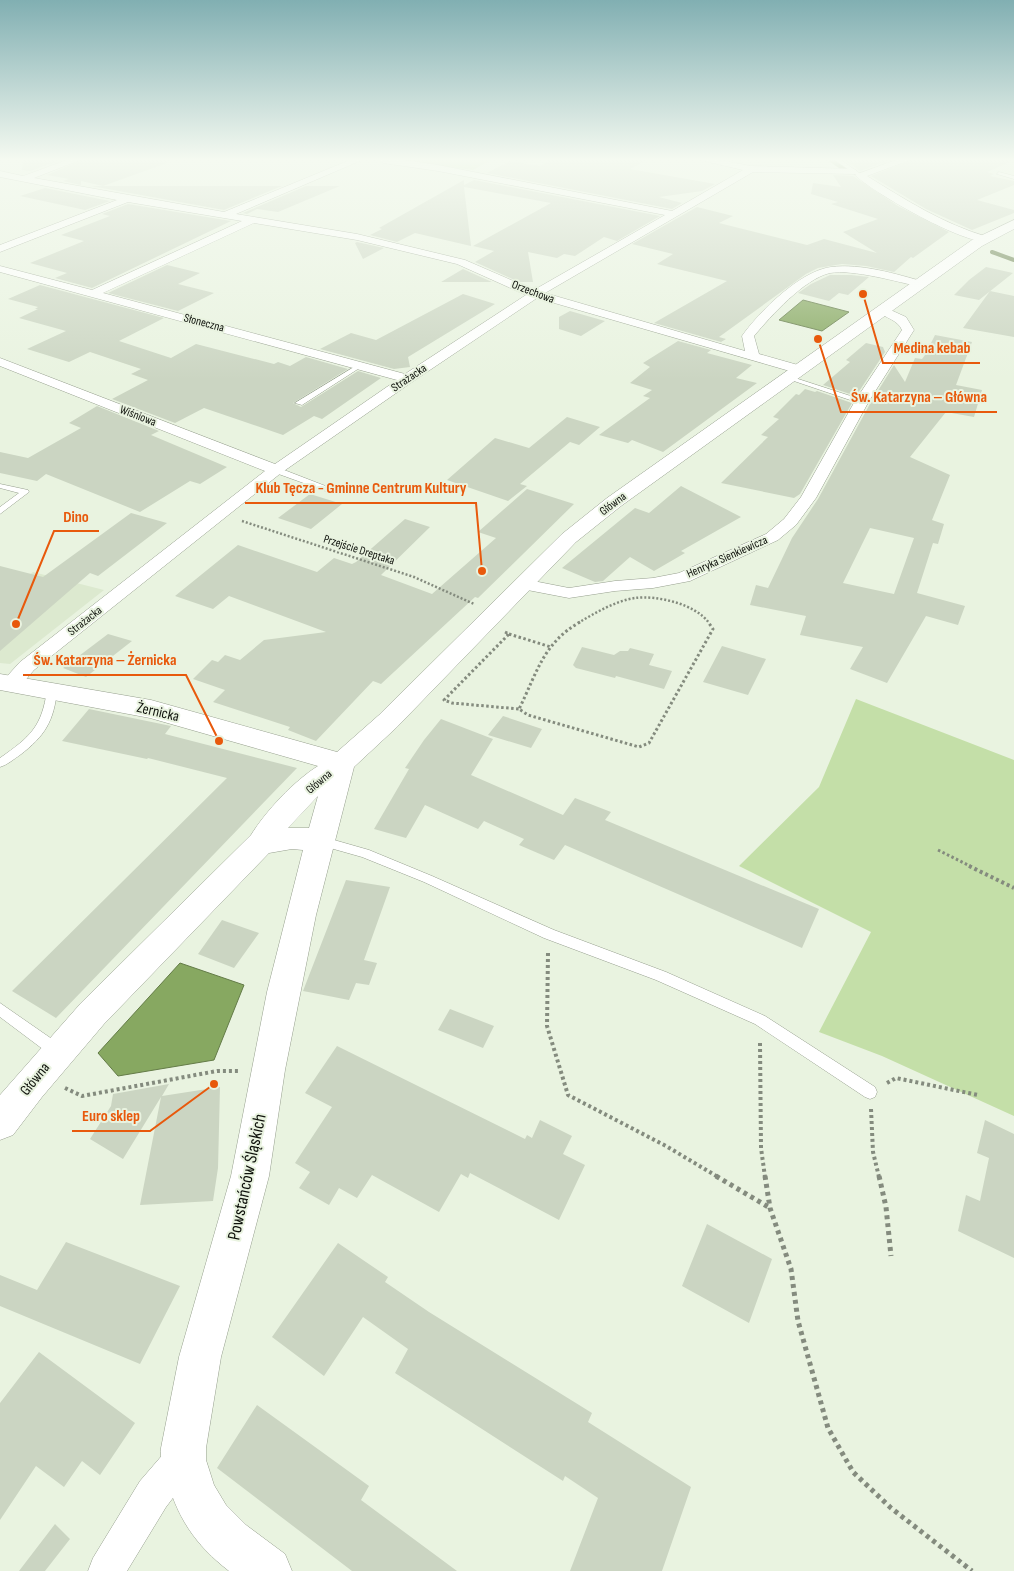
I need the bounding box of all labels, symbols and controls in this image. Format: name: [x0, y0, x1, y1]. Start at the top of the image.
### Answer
street label: Orzechowa: [510, 277, 557, 307]
street label: Słoneczna: [182, 310, 226, 336]
callout: Medina kebab: [883, 332, 980, 363]
text: Medina kebab: [893, 339, 971, 358]
street label: Strażacka: [388, 361, 430, 395]
callout: Św. Katarzyna – Główna: [841, 381, 997, 412]
text: Św. Katarzyna – Główna: [851, 388, 987, 407]
street label: Wiśniowa: [118, 402, 159, 430]
callout: Klub Tęcza - Gminne Centrum Kultury: [245, 472, 476, 503]
text: Klub Tęcza - Gminne Centrum Kultury: [255, 479, 467, 498]
street label: Główna: [597, 489, 630, 519]
callout: Dino: [54, 500, 99, 531]
text: Dino: [63, 508, 89, 527]
street label: Przejście Dreptaka: [321, 531, 397, 569]
street label: Henryka Sienkiewicza: [684, 532, 770, 582]
street label: Strażacka: [65, 603, 106, 639]
callout: Św. Katarzyna – Żernicka: [23, 644, 186, 675]
text: Św. Katarzyna – Żernicka: [33, 651, 177, 670]
street label: Żernicka: [135, 698, 181, 726]
street label: Główna: [303, 766, 335, 797]
street label: Główna: [16, 1058, 54, 1099]
callout: Euro sklep: [72, 1100, 150, 1131]
text: Euro sklep: [82, 1107, 140, 1126]
street label: Powstańców Śląskich: [223, 1112, 271, 1242]

